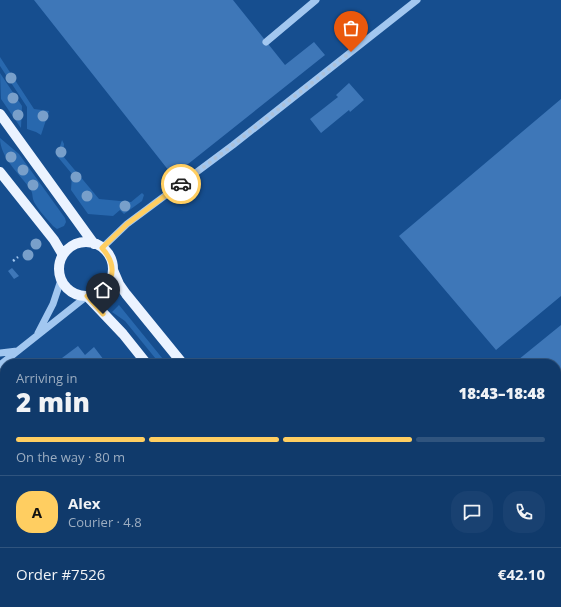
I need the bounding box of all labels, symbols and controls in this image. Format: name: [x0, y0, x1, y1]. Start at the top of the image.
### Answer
pin: [334, 11, 368, 52]
icon: bag: [340, 17, 362, 39]
courier: [161, 164, 201, 204]
icon: car: [170, 173, 192, 195]
pin: [86, 273, 120, 314]
icon: home: [92, 279, 114, 301]
text: Arriving in: [16, 369, 78, 387]
text: 18:43–18:48: [459, 383, 545, 403]
text: 2 min: [16, 384, 90, 420]
text: On the way · 80 m: [16, 448, 125, 466]
button: chat: [451, 491, 493, 533]
button: phone: [503, 491, 545, 533]
text: Alex: [68, 493, 100, 513]
text: A: [32, 502, 42, 522]
text: Courier · 4.8: [68, 513, 142, 531]
text: Order #7526: [16, 564, 105, 584]
text: €42.10: [498, 564, 545, 584]

